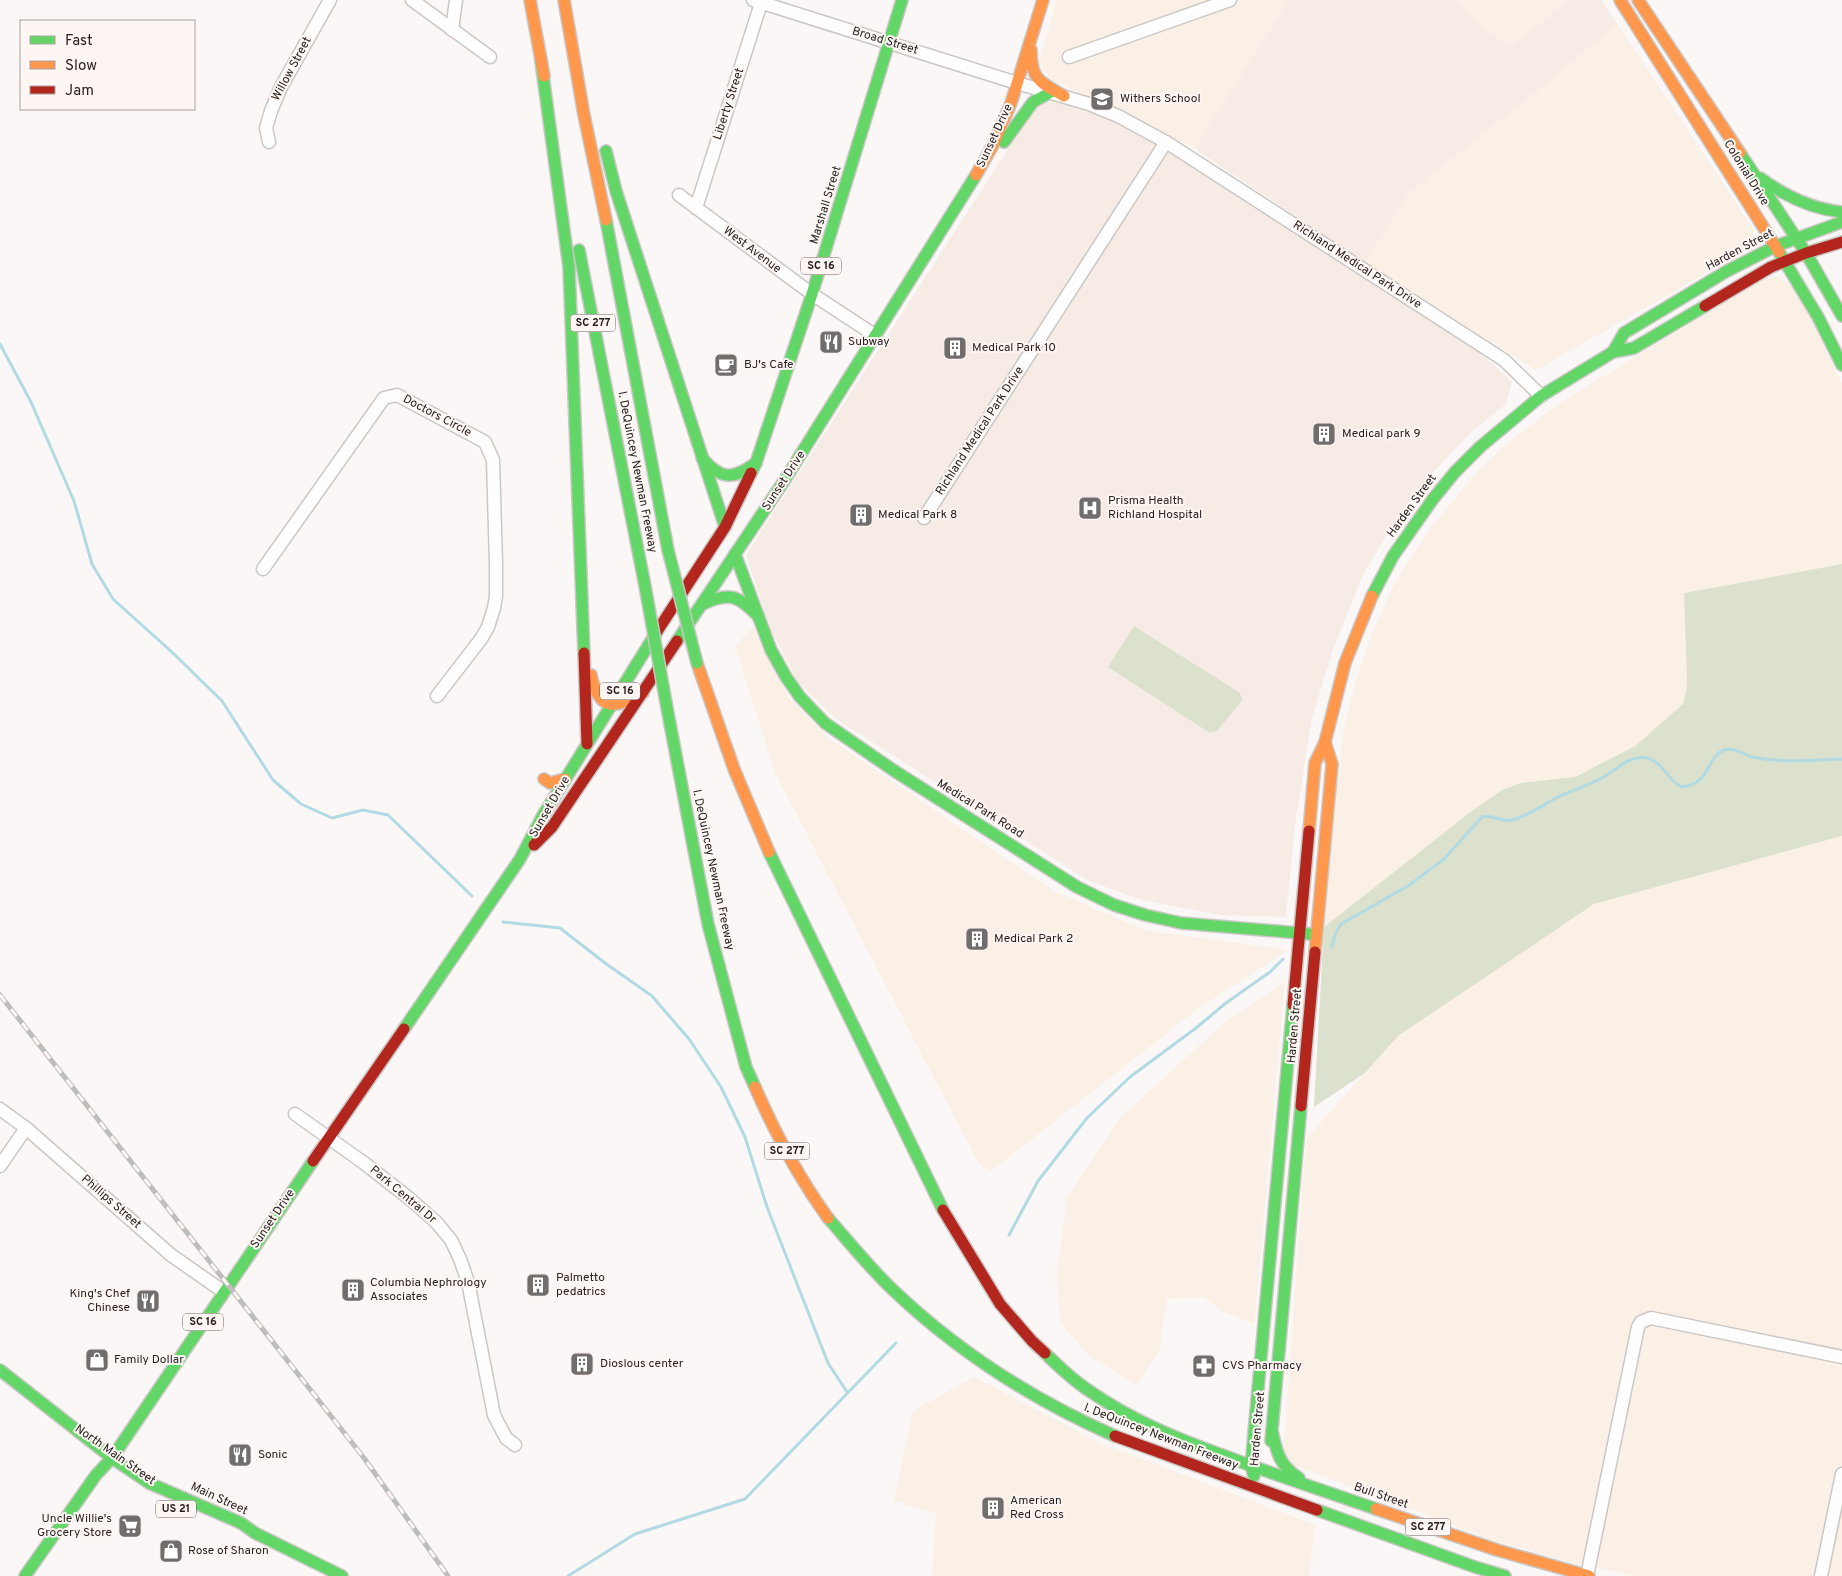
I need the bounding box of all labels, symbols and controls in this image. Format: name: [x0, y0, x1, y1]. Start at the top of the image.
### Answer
legend: [20, 20, 195, 110]
street label: Broad Street: [850, 23, 920, 59]
text: Fast: [65, 32, 93, 51]
street label: Willow Street: [268, 34, 316, 104]
text: Slow: [65, 57, 97, 76]
street label: Liberty Street: [710, 66, 748, 142]
text: Jam: [65, 82, 94, 101]
school or university icon: Withers School: [1089, 86, 1115, 112]
place label: Withers School: [1120, 91, 1201, 107]
street label: Sunset Drive: [973, 102, 1017, 170]
street label: Colonial Drive: [1719, 137, 1773, 209]
street label: Marshall Street: [806, 164, 846, 246]
street label: Richland Medical Park Drive: [1290, 217, 1424, 313]
street label: West Avenue: [720, 223, 784, 277]
street label: Harden Street: [1703, 225, 1777, 275]
road number: SC 16: [801, 258, 841, 274]
road number: SC 277: [570, 314, 616, 332]
restaurant icon: Subway: [818, 329, 844, 355]
place label: Subway: [848, 334, 890, 350]
building icon: Medical Park 10: [942, 335, 968, 361]
place label: Medical Park 10: [972, 340, 1056, 356]
cafe icon: BJ's Cafe: [713, 352, 739, 378]
place label: BJ's Cafe: [744, 357, 794, 373]
street label: Richland Medical Park Drive: [932, 364, 1028, 498]
street label: I. DeQuincey Newman Freeway: [613, 390, 661, 554]
street label: Doctors Circle: [400, 391, 474, 441]
building icon: Medical park 9: [1311, 421, 1337, 447]
place label: Medical park 9: [1342, 426, 1421, 442]
street label: Sunset Drive: [759, 448, 809, 514]
street label: Harden Street: [1384, 471, 1440, 541]
place label: Prisma Health Richland Hospital: [1108, 493, 1202, 523]
hospital icon: Prisma Health Richland Hospital: [1077, 495, 1103, 521]
building icon: Medical Park 8: [848, 502, 874, 528]
place label: Medical Park 8: [878, 507, 957, 523]
road number: SC 16: [600, 682, 640, 699]
street label: Sunset Drive: [526, 773, 574, 841]
street label: Medical Park Road: [933, 776, 1027, 842]
street label: I. DeQuincey Newman Freeway: [688, 788, 738, 952]
building icon: Medical Park 2: [964, 926, 990, 952]
place label: Medical Park 2: [994, 931, 1073, 947]
street label: Harden Street: [1284, 988, 1306, 1064]
road number: SC 277: [764, 1142, 810, 1160]
street label: Park Central Dr: [366, 1162, 440, 1228]
street label: Phillips Street: [78, 1171, 144, 1233]
street label: Sunset Drive: [247, 1186, 299, 1252]
place label: Palmetto pedatrics: [556, 1270, 606, 1300]
building icon: Palmetto pedatrics: [525, 1272, 551, 1298]
place label: Columbia Nephrology Associates: [370, 1275, 487, 1305]
building icon: Columbia Nephrology Associates: [340, 1277, 366, 1303]
place label: King's Chef Chinese: [69, 1286, 130, 1316]
restaurant icon: King's Chef Chinese: [135, 1288, 161, 1314]
road number: SC 16: [183, 1314, 223, 1330]
shop icon: Family Dollar: [84, 1347, 110, 1373]
building icon: Dioslous center: [569, 1351, 595, 1377]
place label: Family Dollar: [114, 1352, 184, 1368]
pharmacy icon: CVS Pharmacy: [1191, 1353, 1217, 1379]
place label: Dioslous center: [600, 1356, 684, 1372]
place label: CVS Pharmacy: [1222, 1358, 1302, 1374]
street label: Harden Street: [1247, 1391, 1269, 1467]
street label: I. DeQuincey Newman Freeway: [1081, 1400, 1241, 1474]
street label: North Main Street: [71, 1421, 159, 1489]
restaurant icon: Sonic: [227, 1442, 253, 1468]
place label: Sonic: [258, 1447, 287, 1463]
street label: Main Street: [188, 1479, 250, 1519]
street label: Bull Street: [1352, 1479, 1410, 1513]
place label: American Red Cross: [1010, 1493, 1064, 1523]
building icon: American Red Cross: [980, 1495, 1006, 1521]
road number: US 21: [156, 1500, 196, 1518]
place label: Uncle Willie's Grocery Store: [37, 1511, 112, 1541]
supermarket icon: Uncle Willie's Grocery Store: [117, 1513, 143, 1539]
road number: SC 277: [1406, 1518, 1450, 1535]
shop icon: Rose of Sharon: [158, 1538, 184, 1564]
place label: Rose of Sharon: [188, 1543, 269, 1559]

